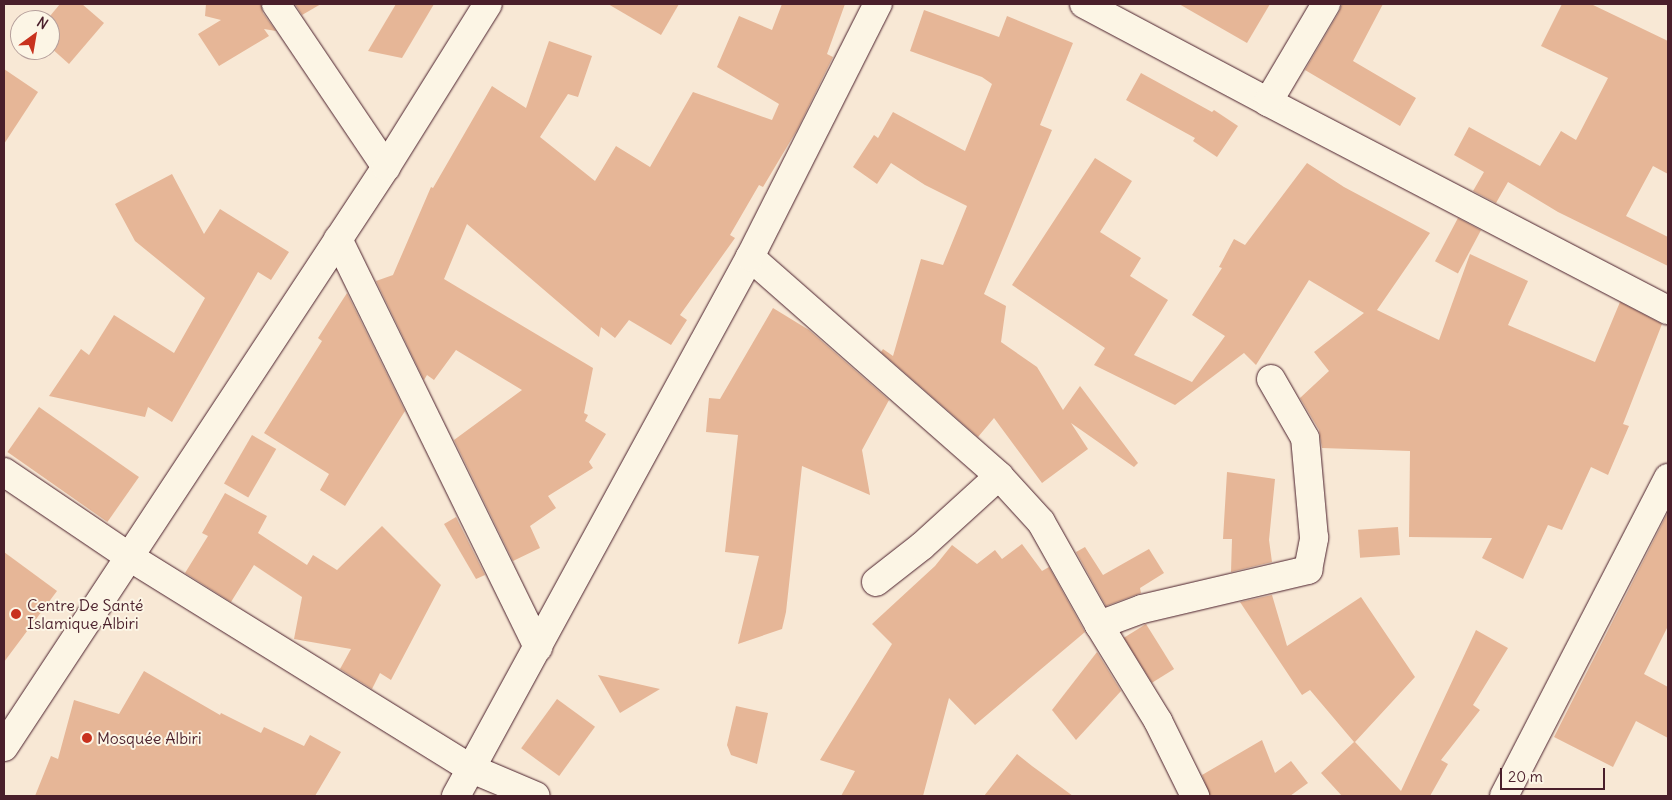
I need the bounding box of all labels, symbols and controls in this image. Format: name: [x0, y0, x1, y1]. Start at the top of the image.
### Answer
north arrow: [10, 10, 60, 60]
text: N: [34, 13, 51, 33]
place label: Centre De Santé Islamique Albiri: [27, 595, 143, 633]
marker: Centre De Santé Islamique Albiri: [9, 607, 23, 621]
place label: Mosquée Albiri: [97, 728, 202, 748]
marker: Mosquée Albiri: [81, 732, 93, 744]
scale bar: [1502, 758, 1607, 790]
text: 20 m: [1508, 767, 1543, 786]

